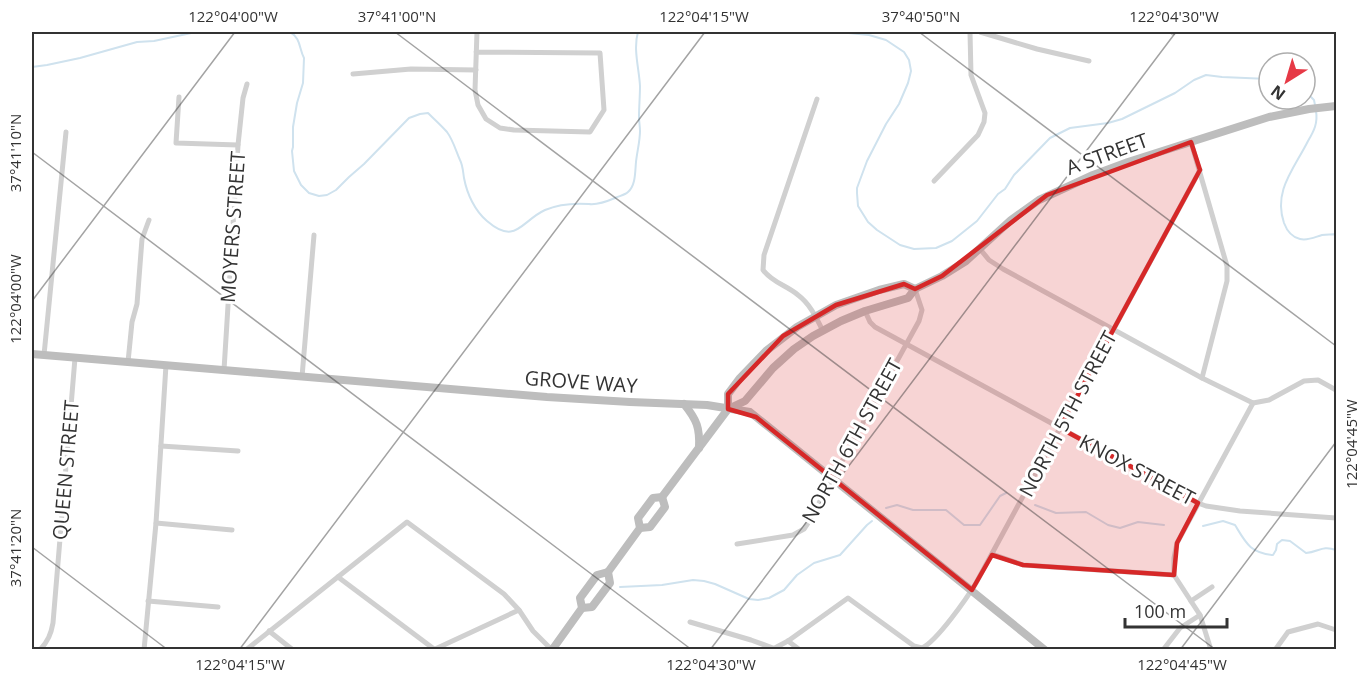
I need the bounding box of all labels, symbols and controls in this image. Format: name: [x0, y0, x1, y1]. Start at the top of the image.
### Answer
text: 122°04'00"W: [188, 6, 278, 26]
text: 37°41'00"N: [358, 6, 436, 26]
text: 122°04'15"W: [659, 6, 749, 26]
text: 37°40'50"N: [882, 6, 960, 26]
text: 122°04'30"W: [1129, 6, 1219, 26]
north arrow: [1257, 51, 1317, 111]
text: N: [1266, 80, 1290, 106]
text: 37°41'10"N: [5, 114, 25, 192]
street label: A STREET: [1062, 126, 1152, 181]
street label: MOYERS STREET: [214, 150, 251, 304]
text: 122°04'00"W: [5, 254, 25, 344]
street label: NORTH 5TH STREET: [1012, 326, 1123, 501]
street label: NORTH 6TH STREET: [795, 354, 908, 528]
street label: GROVE WAY: [524, 364, 639, 399]
street label: QUEEN STREET: [46, 399, 85, 541]
text: 122°04'45"W: [1341, 399, 1361, 489]
street label: KNOX STREET: [1075, 428, 1200, 511]
text: 37°41'20"N: [5, 509, 25, 587]
scale bar: [1125, 591, 1227, 629]
text: 100 m: [1134, 599, 1186, 623]
text: 122°04'15"W: [195, 654, 285, 674]
text: 122°04'30"W: [666, 654, 756, 674]
text: 122°04'45"W: [1137, 654, 1227, 674]

